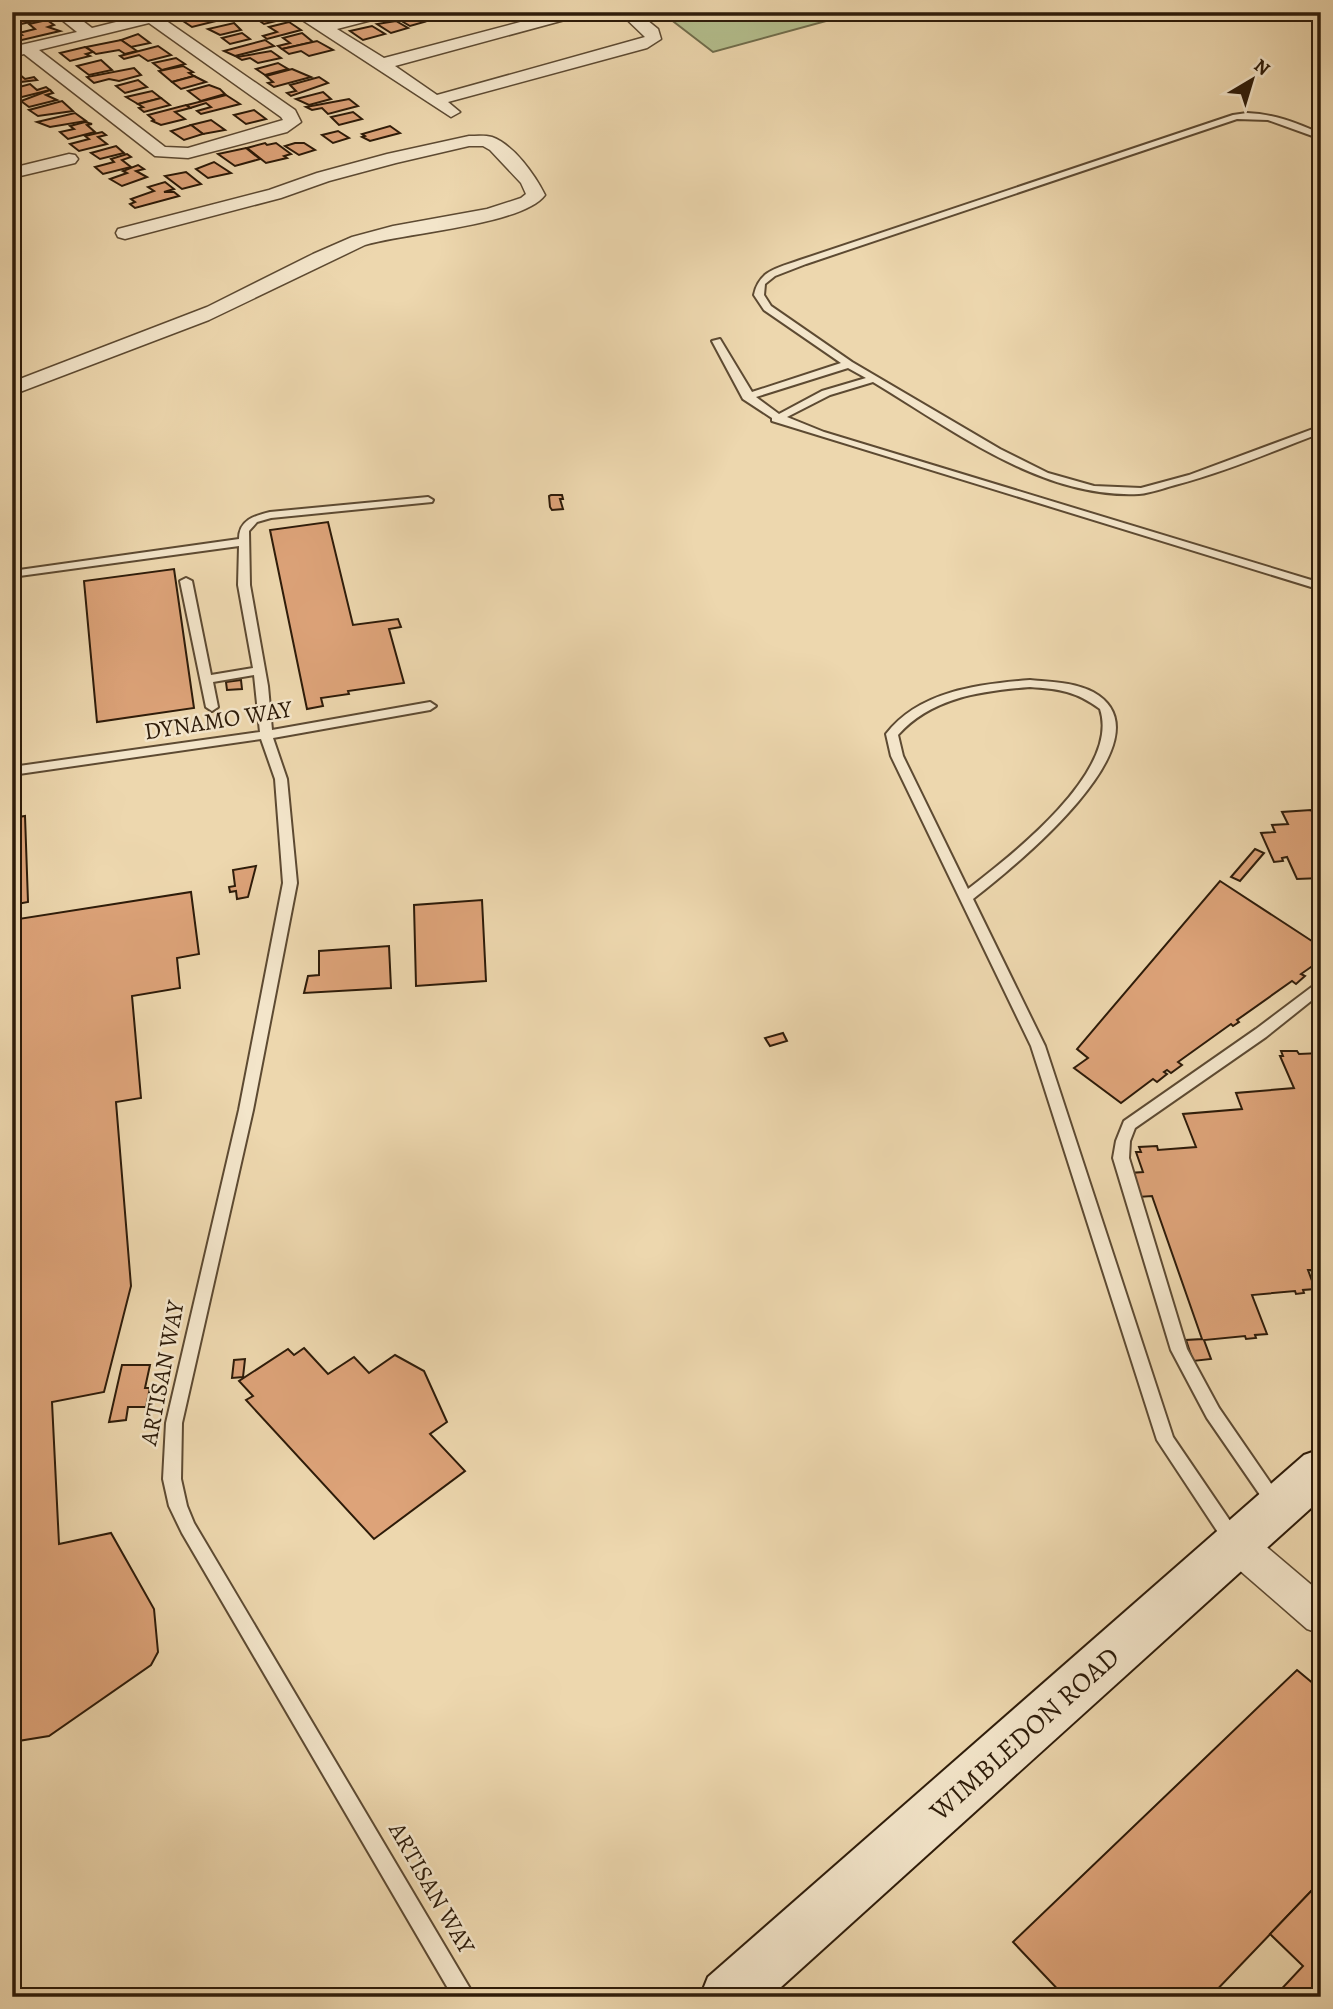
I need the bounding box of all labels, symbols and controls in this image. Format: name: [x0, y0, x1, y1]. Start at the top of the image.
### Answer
north arrow: [1218, 46, 1288, 116]
text: N: [1248, 53, 1275, 82]
street label: DYNAMO WAY: [142, 692, 295, 747]
street label: ARTISAN WAY: [132, 1297, 192, 1449]
street label: WIMBLEDON ROAD: [921, 1638, 1128, 1830]
street label: ARTISAN WAY: [381, 1816, 483, 1960]

